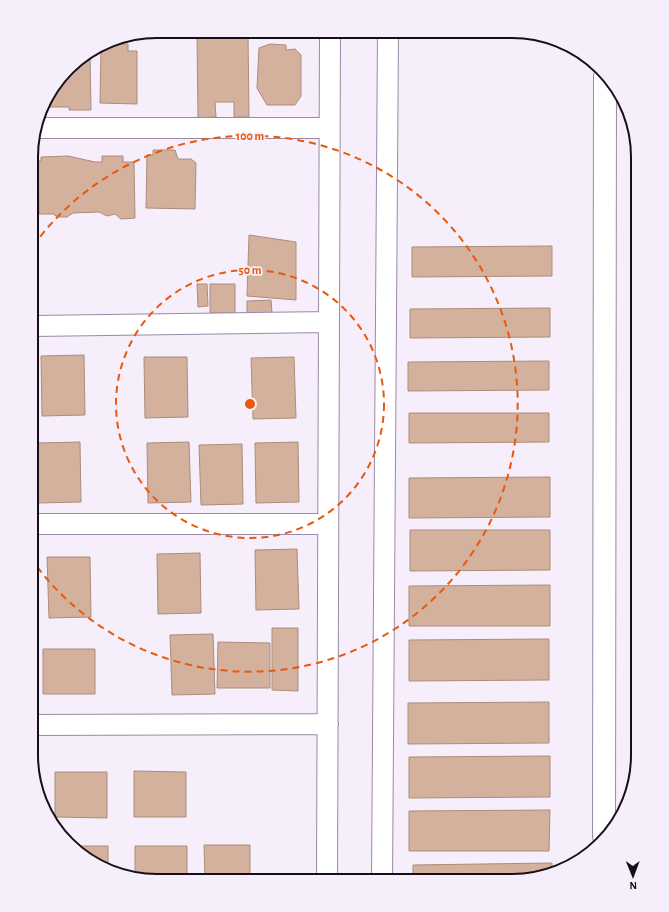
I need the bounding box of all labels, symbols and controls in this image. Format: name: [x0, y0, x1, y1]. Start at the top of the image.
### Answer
text: 100 m: [236, 130, 264, 142]
text: 50 m: [239, 264, 262, 276]
centre of rings: [243, 397, 257, 411]
north arrow: [613, 856, 653, 896]
text: N: [629, 880, 637, 891]

